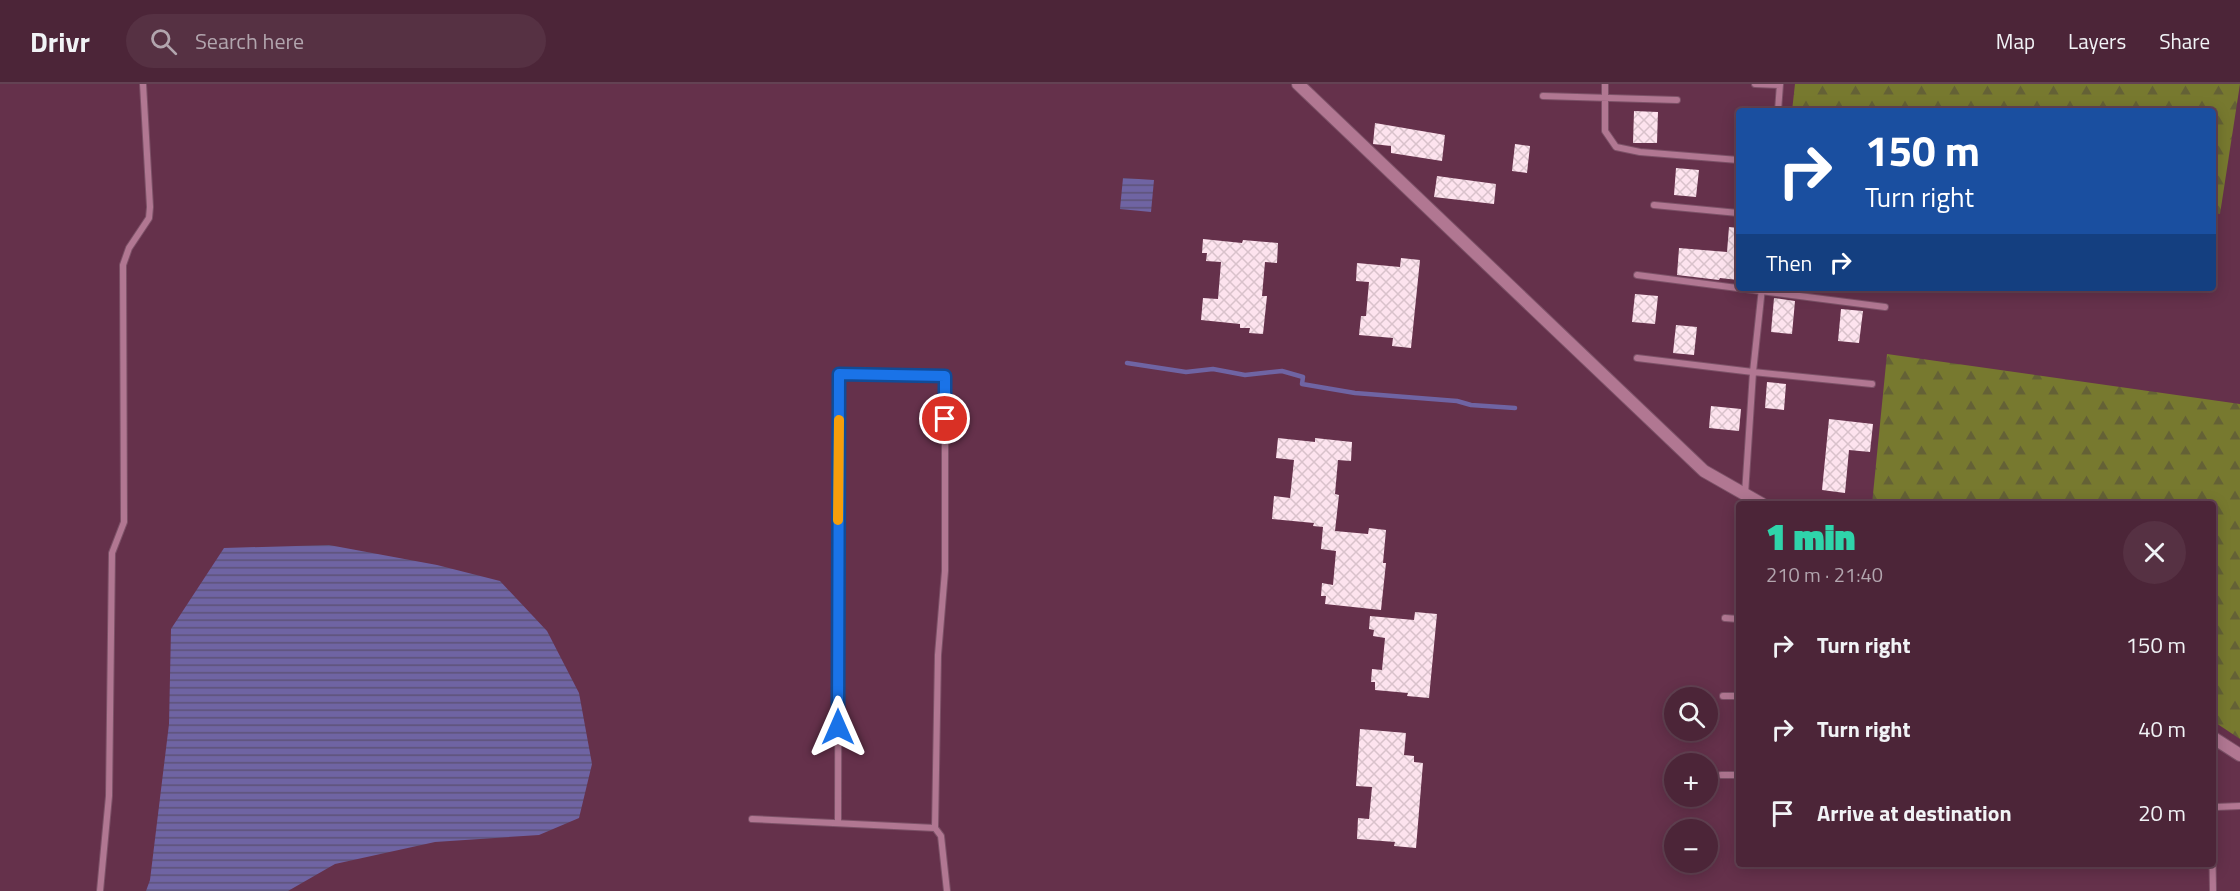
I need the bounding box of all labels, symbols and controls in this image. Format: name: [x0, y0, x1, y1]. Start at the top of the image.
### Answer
search box: [126, 14, 546, 68]
text: Drivr: [30, 20, 90, 63]
text: Search here: [195, 24, 304, 58]
icon: search: [147, 25, 180, 58]
text: Map: [1996, 25, 2035, 57]
text: Layers: [2068, 25, 2126, 57]
text: Share: [2159, 25, 2210, 57]
text: 150 m: [1865, 118, 1980, 182]
icon: right: [1766, 132, 1844, 210]
text: Turn right: [1865, 176, 1974, 217]
text: Then: [1766, 246, 1812, 280]
icon: right: [1824, 246, 1857, 279]
pin: [919, 393, 970, 444]
icon: arrive: [928, 402, 961, 435]
text: 1 min: [1766, 509, 1855, 564]
button: close: [2123, 521, 2186, 584]
text: 210 m · 21:40: [1766, 559, 1883, 590]
text: Turn right: [1817, 628, 1911, 662]
text: 150 m: [2126, 628, 2186, 662]
icon: right: [1766, 629, 1799, 662]
map controls: [1664, 687, 1718, 873]
button: search: [1664, 687, 1718, 741]
position arrow: [806, 695, 870, 759]
text: Turn right: [1817, 712, 1911, 746]
text: 40 m: [2138, 712, 2186, 746]
icon: right: [1766, 713, 1799, 746]
button: +: [1664, 753, 1718, 807]
text: Arrive at destination: [1817, 796, 2012, 830]
text: 20 m: [2138, 796, 2186, 830]
icon: arrive: [1766, 797, 1799, 830]
button: −: [1664, 819, 1718, 873]

